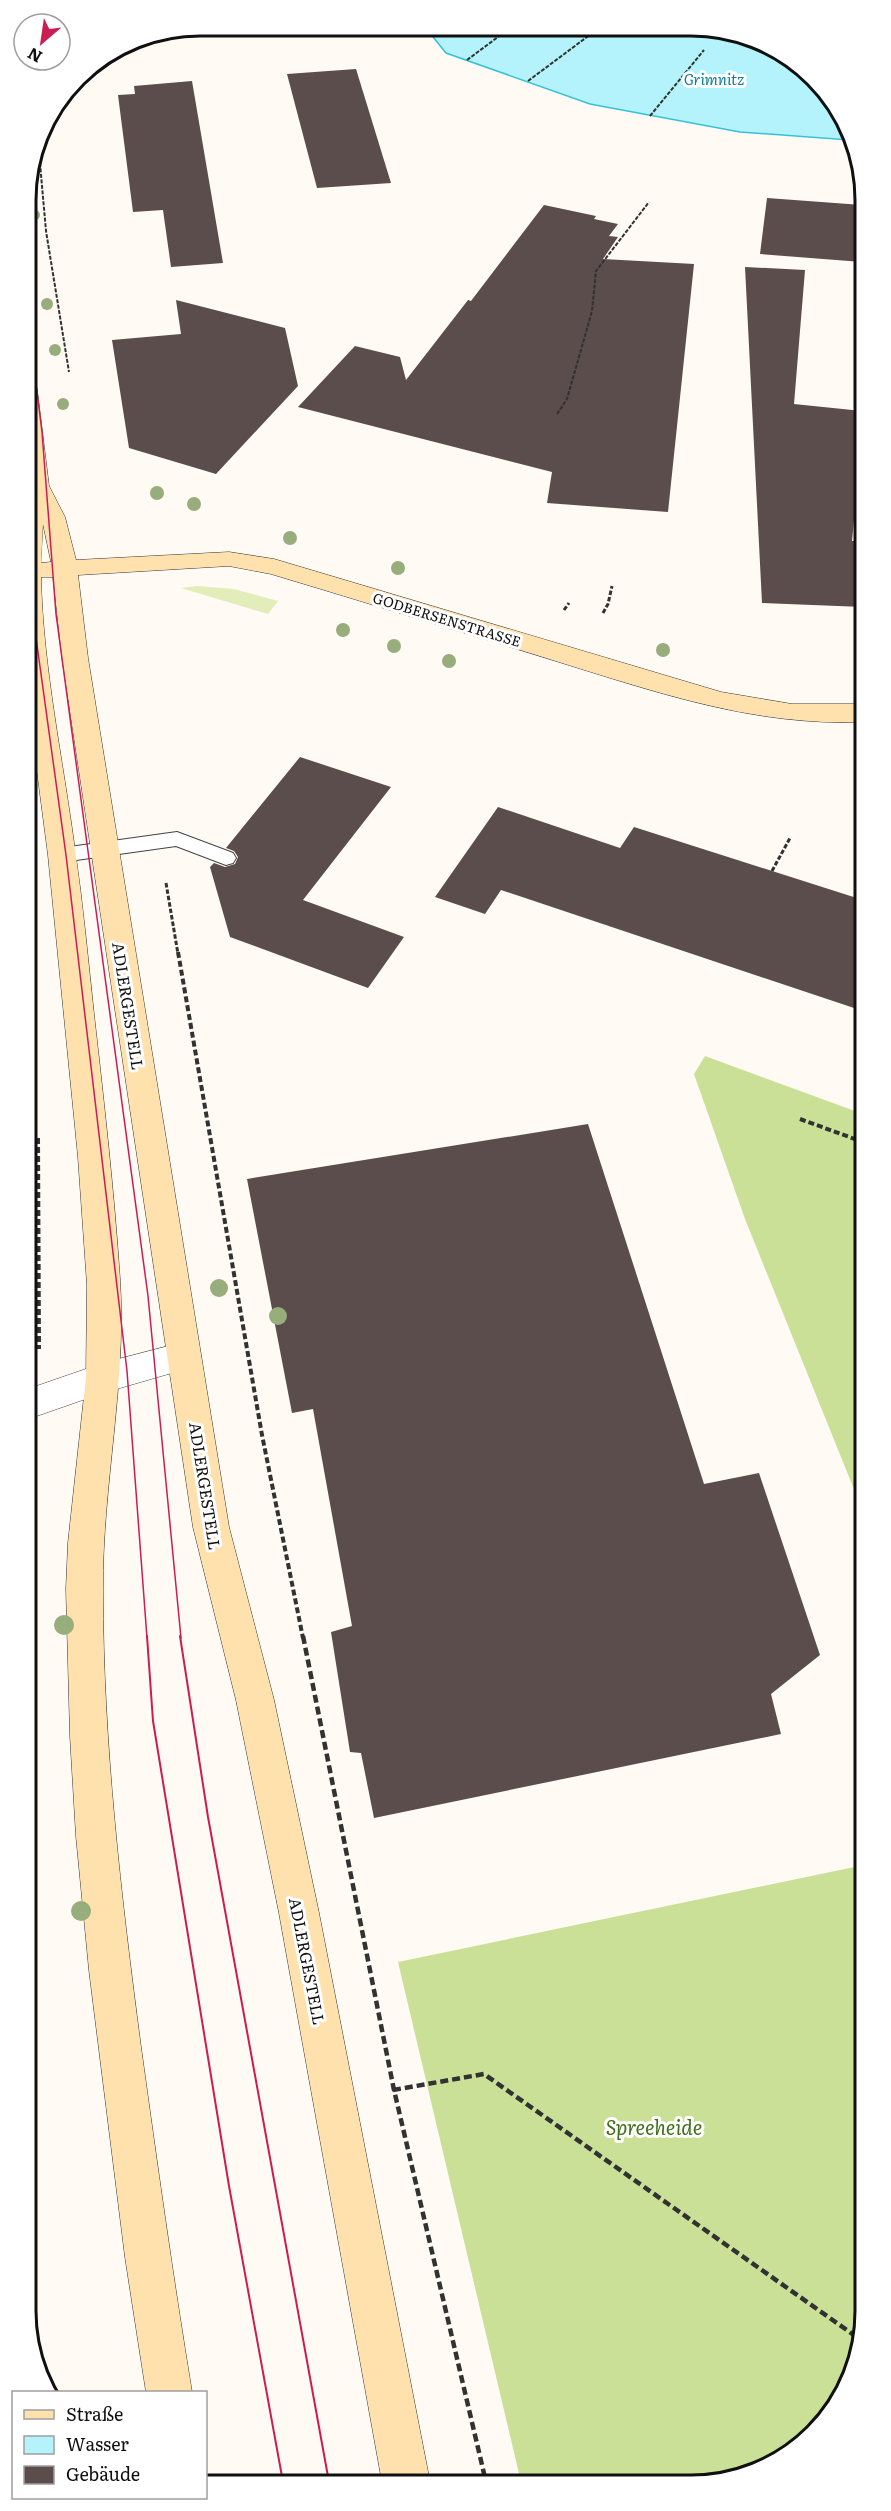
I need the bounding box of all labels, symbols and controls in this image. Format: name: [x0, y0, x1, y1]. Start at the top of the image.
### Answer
north arrow: [12, 12, 72, 72]
text: N: [23, 42, 46, 70]
water label: Grimnitz: [684, 67, 744, 90]
street label: GODBERSENSTRASSE: [371, 587, 523, 651]
street label: ADLERGESTELL: [107, 940, 151, 1072]
street label: ADLERGESTELL: [184, 1420, 228, 1552]
street label: ADLERGESTELL: [284, 1895, 332, 2027]
park label: Spreeheide: [606, 2111, 702, 2141]
legend: [12, 2391, 207, 2499]
text: Straße: [66, 2400, 123, 2427]
text: Wasser: [66, 2430, 129, 2457]
text: Gebäude: [66, 2460, 140, 2487]

